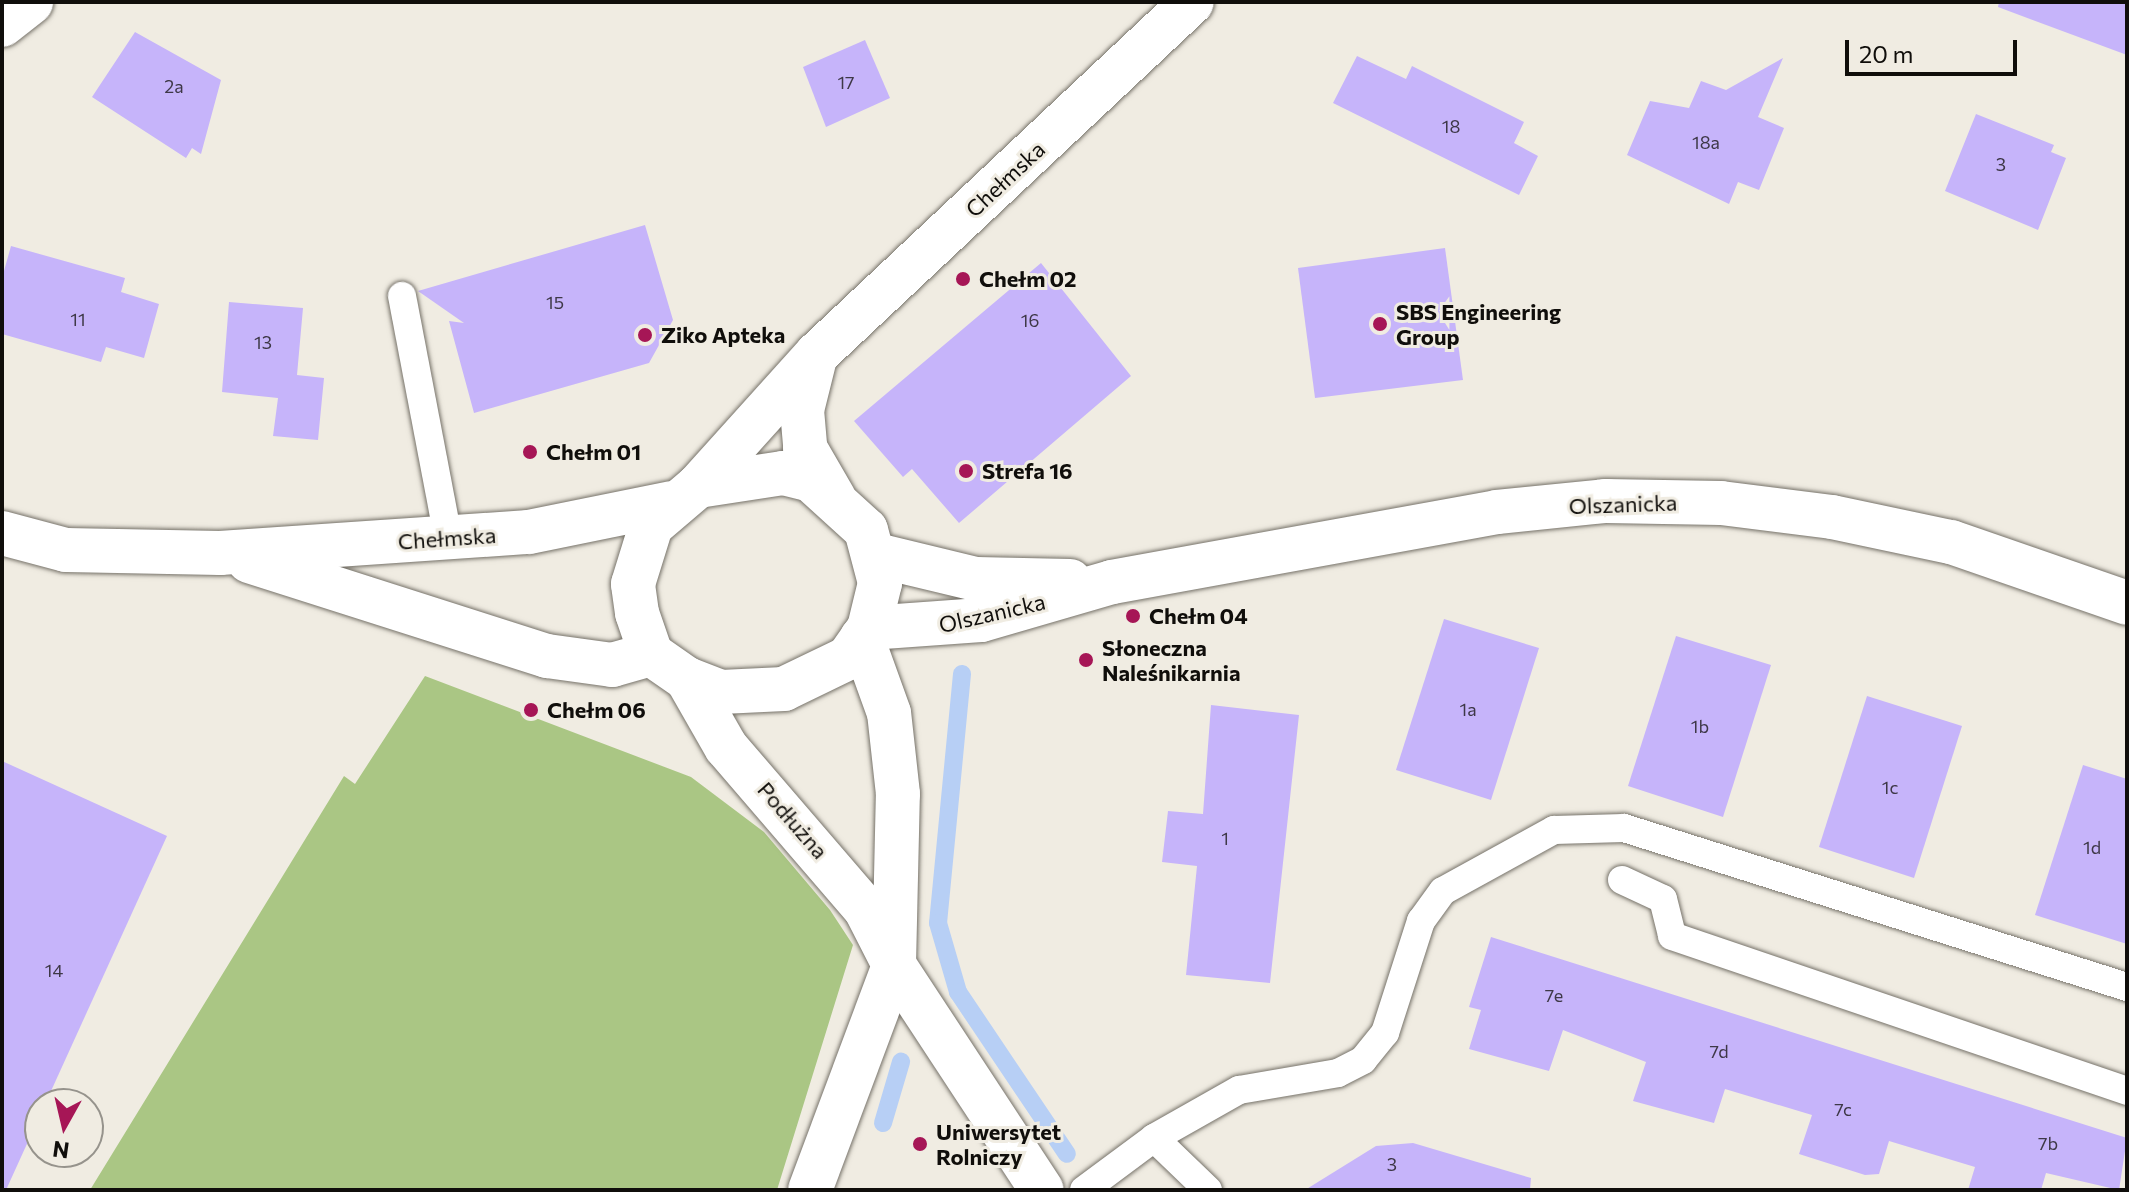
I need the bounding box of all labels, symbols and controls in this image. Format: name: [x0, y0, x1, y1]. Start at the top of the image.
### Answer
scale bar: [1849, 24, 2021, 74]
text: 20 m: [1859, 39, 1913, 68]
house number: 17: [837, 71, 855, 93]
house number: 2a: [164, 75, 184, 97]
house number: 18: [1442, 115, 1460, 137]
house number: 18a: [1692, 131, 1720, 153]
street label: Chełmska: [960, 136, 1050, 222]
house number: 3: [1996, 153, 2006, 175]
place label: Chełm 02: [979, 266, 1077, 292]
marker: Chełm 02: [954, 270, 972, 288]
house number: 15: [546, 291, 564, 313]
place label: SBS Engineering Group: [1396, 298, 1561, 350]
house number: 11: [70, 308, 86, 330]
house number: 16: [1021, 309, 1039, 331]
marker: SBS Engineering Group: [1371, 315, 1389, 333]
place label: Ziko Apteka: [661, 322, 785, 348]
marker: Ziko Apteka: [636, 326, 654, 344]
house number: 13: [254, 331, 272, 353]
place label: Chełm 01: [546, 439, 641, 465]
marker: Chełm 01: [521, 443, 539, 461]
place label: Strefa 16: [982, 458, 1073, 484]
marker: Strefa 16: [957, 462, 975, 480]
street label: Olszanicka: [1568, 489, 1678, 519]
street label: Chełmska: [397, 521, 497, 555]
street label: Olszanicka: [936, 588, 1048, 638]
place label: Chełm 04: [1149, 603, 1248, 629]
marker: Chełm 04: [1124, 607, 1142, 625]
place label: Słoneczna Naleśnikarnia: [1102, 634, 1241, 686]
marker: Słoneczna Naleśnikarnia: [1077, 651, 1095, 669]
place label: Chełm 06: [547, 697, 646, 723]
house number: 1a: [1459, 698, 1477, 720]
marker: Chełm 06: [522, 701, 540, 719]
house number: 1b: [1691, 715, 1709, 737]
street label: Podłużna: [752, 776, 834, 864]
house number: 1c: [1882, 776, 1898, 798]
house number: 1: [1221, 827, 1229, 849]
house number: 1d: [2083, 836, 2101, 858]
house number: 14: [45, 959, 63, 981]
house number: 7e: [1545, 984, 1563, 1006]
house number: 7d: [1709, 1040, 1729, 1062]
north arrow: [24, 1088, 104, 1168]
house number: 7c: [1834, 1098, 1852, 1120]
place label: Uniwersytet Rolniczy: [936, 1118, 1061, 1170]
house number: 7b: [2038, 1132, 2058, 1154]
marker: Uniwersytet Rolniczy: [911, 1135, 929, 1153]
text: N: [51, 1136, 71, 1165]
house number: 3: [1387, 1153, 1397, 1175]

